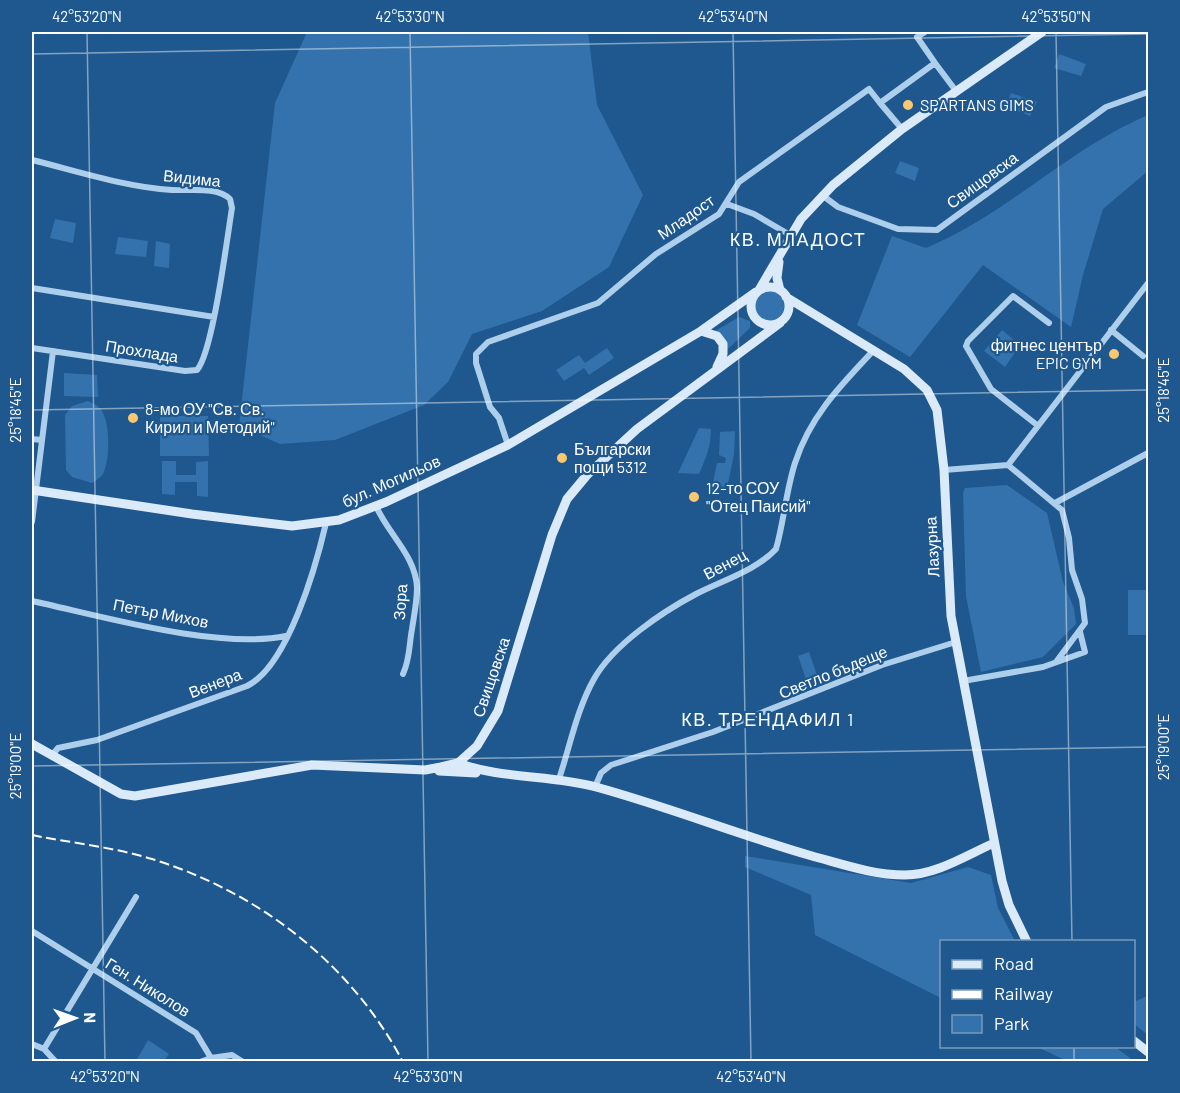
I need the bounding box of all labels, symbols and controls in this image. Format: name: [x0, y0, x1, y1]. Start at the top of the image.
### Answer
text: 42°53'20"N: [52, 7, 122, 25]
text: 42°53'30"N: [375, 7, 445, 25]
text: 42°53'40"N: [698, 7, 768, 25]
text: 42°53'50"N: [1021, 7, 1091, 25]
place label: SPARTANS GIMS: [920, 95, 1034, 114]
marker: SPARTANS GIMS: [901, 98, 915, 112]
street label: Свищовска: [942, 147, 1021, 212]
street label: Видима: [162, 165, 222, 190]
street label: Младост: [654, 190, 718, 243]
district label: КВ. МЛАДОСТ: [730, 228, 866, 250]
street label: Прохлада: [104, 335, 180, 366]
place label: фитнес център EPIC GYM: [991, 335, 1102, 372]
marker: фитнес център EPIC GYM: [1107, 347, 1121, 361]
text: 25°18'45"E: [1154, 357, 1172, 423]
text: 25°18'45"E: [6, 377, 24, 443]
place label: 8-мо ОУ "Св. Св. Кирил и Методий": [145, 399, 275, 436]
marker: 8-мо ОУ "Св. Св. Кирил и Методий": [126, 411, 140, 425]
place label: Български пощи 5312: [574, 439, 651, 476]
street label: бул. Могильов: [339, 450, 443, 511]
marker: Български пощи 5312: [555, 451, 569, 465]
place label: 12-то СОУ "Отец Паисий": [706, 478, 810, 515]
marker: 12-то СОУ "Отец Паисий": [687, 490, 701, 504]
street label: Лазурна: [920, 516, 943, 578]
street label: Венец: [700, 544, 750, 583]
street label: Зора: [389, 583, 410, 621]
street label: Петър Михов: [112, 594, 210, 631]
street label: Свищовска: [468, 634, 513, 719]
street label: Светло бъдеще: [776, 641, 890, 702]
street label: Венера: [186, 664, 244, 701]
district label: КВ. ТРЕНДАФИЛ 1: [681, 708, 855, 730]
text: 25°19'00"E: [1154, 714, 1172, 780]
text: 25°19'00"E: [6, 733, 24, 799]
legend: [940, 940, 1135, 1048]
text: Road: [994, 952, 1034, 974]
street label: Ген. Николов: [102, 953, 194, 1020]
text: Railway: [994, 982, 1053, 1004]
north arrow: [45, 988, 105, 1048]
text: N: [81, 1012, 100, 1023]
text: Park: [994, 1012, 1029, 1034]
text: 42°53'20"N: [70, 1067, 140, 1085]
text: 42°53'30"N: [393, 1067, 463, 1085]
text: 42°53'40"N: [716, 1067, 786, 1085]

